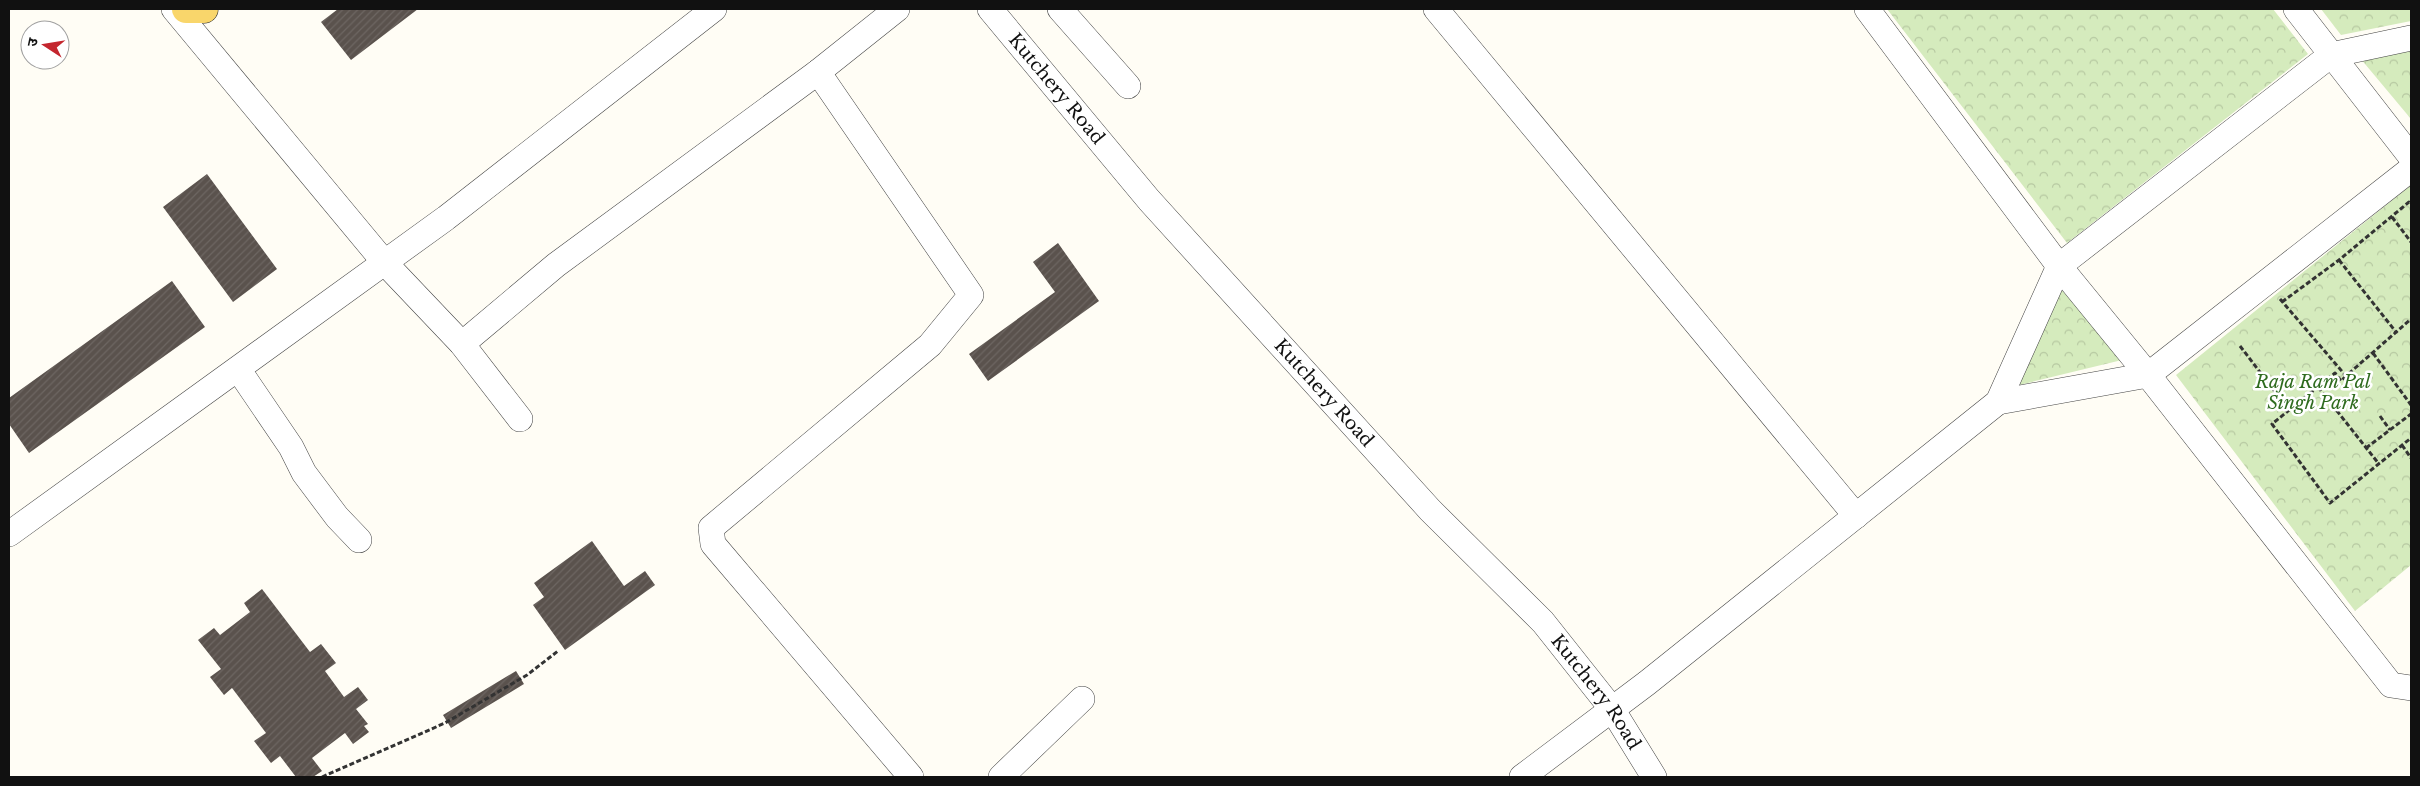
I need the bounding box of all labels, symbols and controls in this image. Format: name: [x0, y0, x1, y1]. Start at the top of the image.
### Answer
north arrow: [20, 20, 70, 70]
street label: Kutchery Road: [1004, 29, 1109, 149]
text: उ: [23, 36, 42, 48]
street label: Kutchery Road: [1270, 335, 1378, 451]
park label: Raja Ram Pal Singh Park: [2254, 371, 2371, 414]
street label: Kutchery Road: [1546, 630, 1645, 754]

